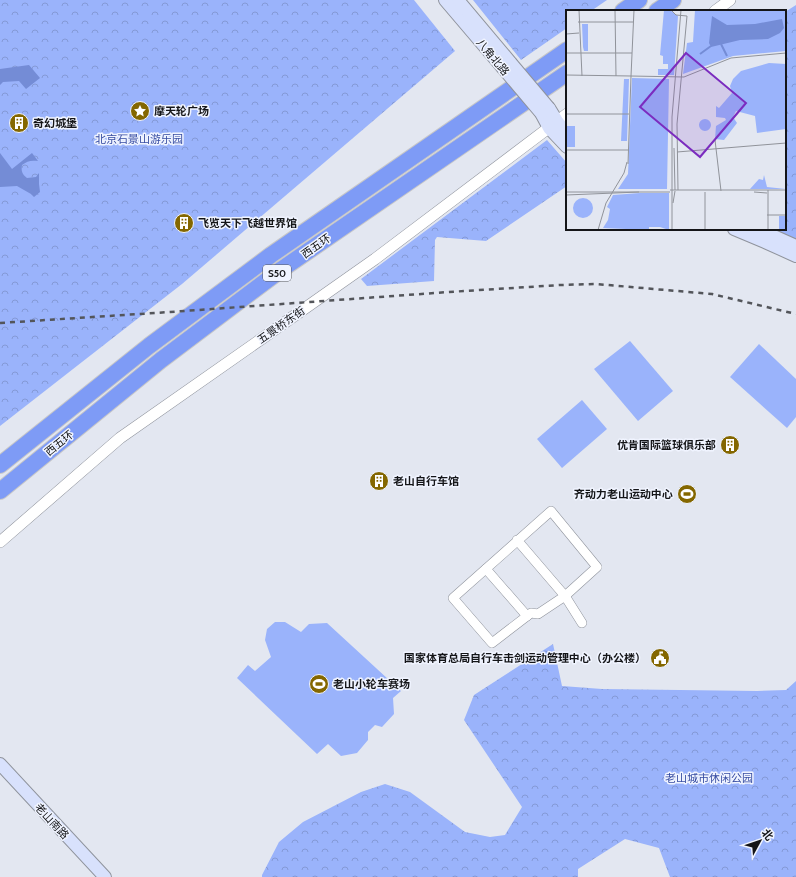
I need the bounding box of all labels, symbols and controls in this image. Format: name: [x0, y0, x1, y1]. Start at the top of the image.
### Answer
inset map: [566, 10, 786, 230]
street label: 八角北路: [473, 36, 513, 78]
place icon: 摩天轮广场: [129, 100, 151, 122]
place label: 摩天轮广场: [154, 104, 209, 118]
building icon: 奇幻城堡: [8, 112, 30, 134]
place label: 奇幻城堡: [33, 116, 77, 130]
park label: 北京石景山游乐园: [95, 132, 183, 146]
building icon: 飞览天下飞越世界馆: [173, 212, 195, 234]
place label: 飞览天下飞越世界馆: [198, 216, 297, 230]
street label: 西五环: [298, 231, 334, 261]
road number: S50: [263, 265, 291, 281]
street label: 五景桥东街: [254, 303, 308, 347]
street label: 西五环: [42, 427, 76, 459]
building icon: 优肯国际篮球俱乐部: [719, 434, 741, 456]
place label: 优肯国际篮球俱乐部: [617, 438, 716, 452]
building icon: 老山自行车馆: [368, 470, 390, 492]
place label: 老山自行车馆: [393, 474, 459, 488]
sports icon: 齐动力老山运动中心: [676, 483, 698, 505]
place label: 齐动力老山运动中心: [574, 487, 673, 501]
public building icon: 国家体育总局自行车击剑运动管理中心（办公楼）: [649, 647, 671, 669]
place label: 国家体育总局自行车击剑运动管理中心（办公楼）: [404, 651, 646, 665]
sports icon: 老山小轮车赛场: [308, 673, 330, 695]
place label: 老山小轮车赛场: [333, 677, 410, 691]
park label: 老山城市休闲公园: [665, 771, 753, 785]
street label: 老山南路: [32, 800, 72, 842]
north arrow: [740, 821, 780, 861]
text: 北: [759, 826, 777, 843]

